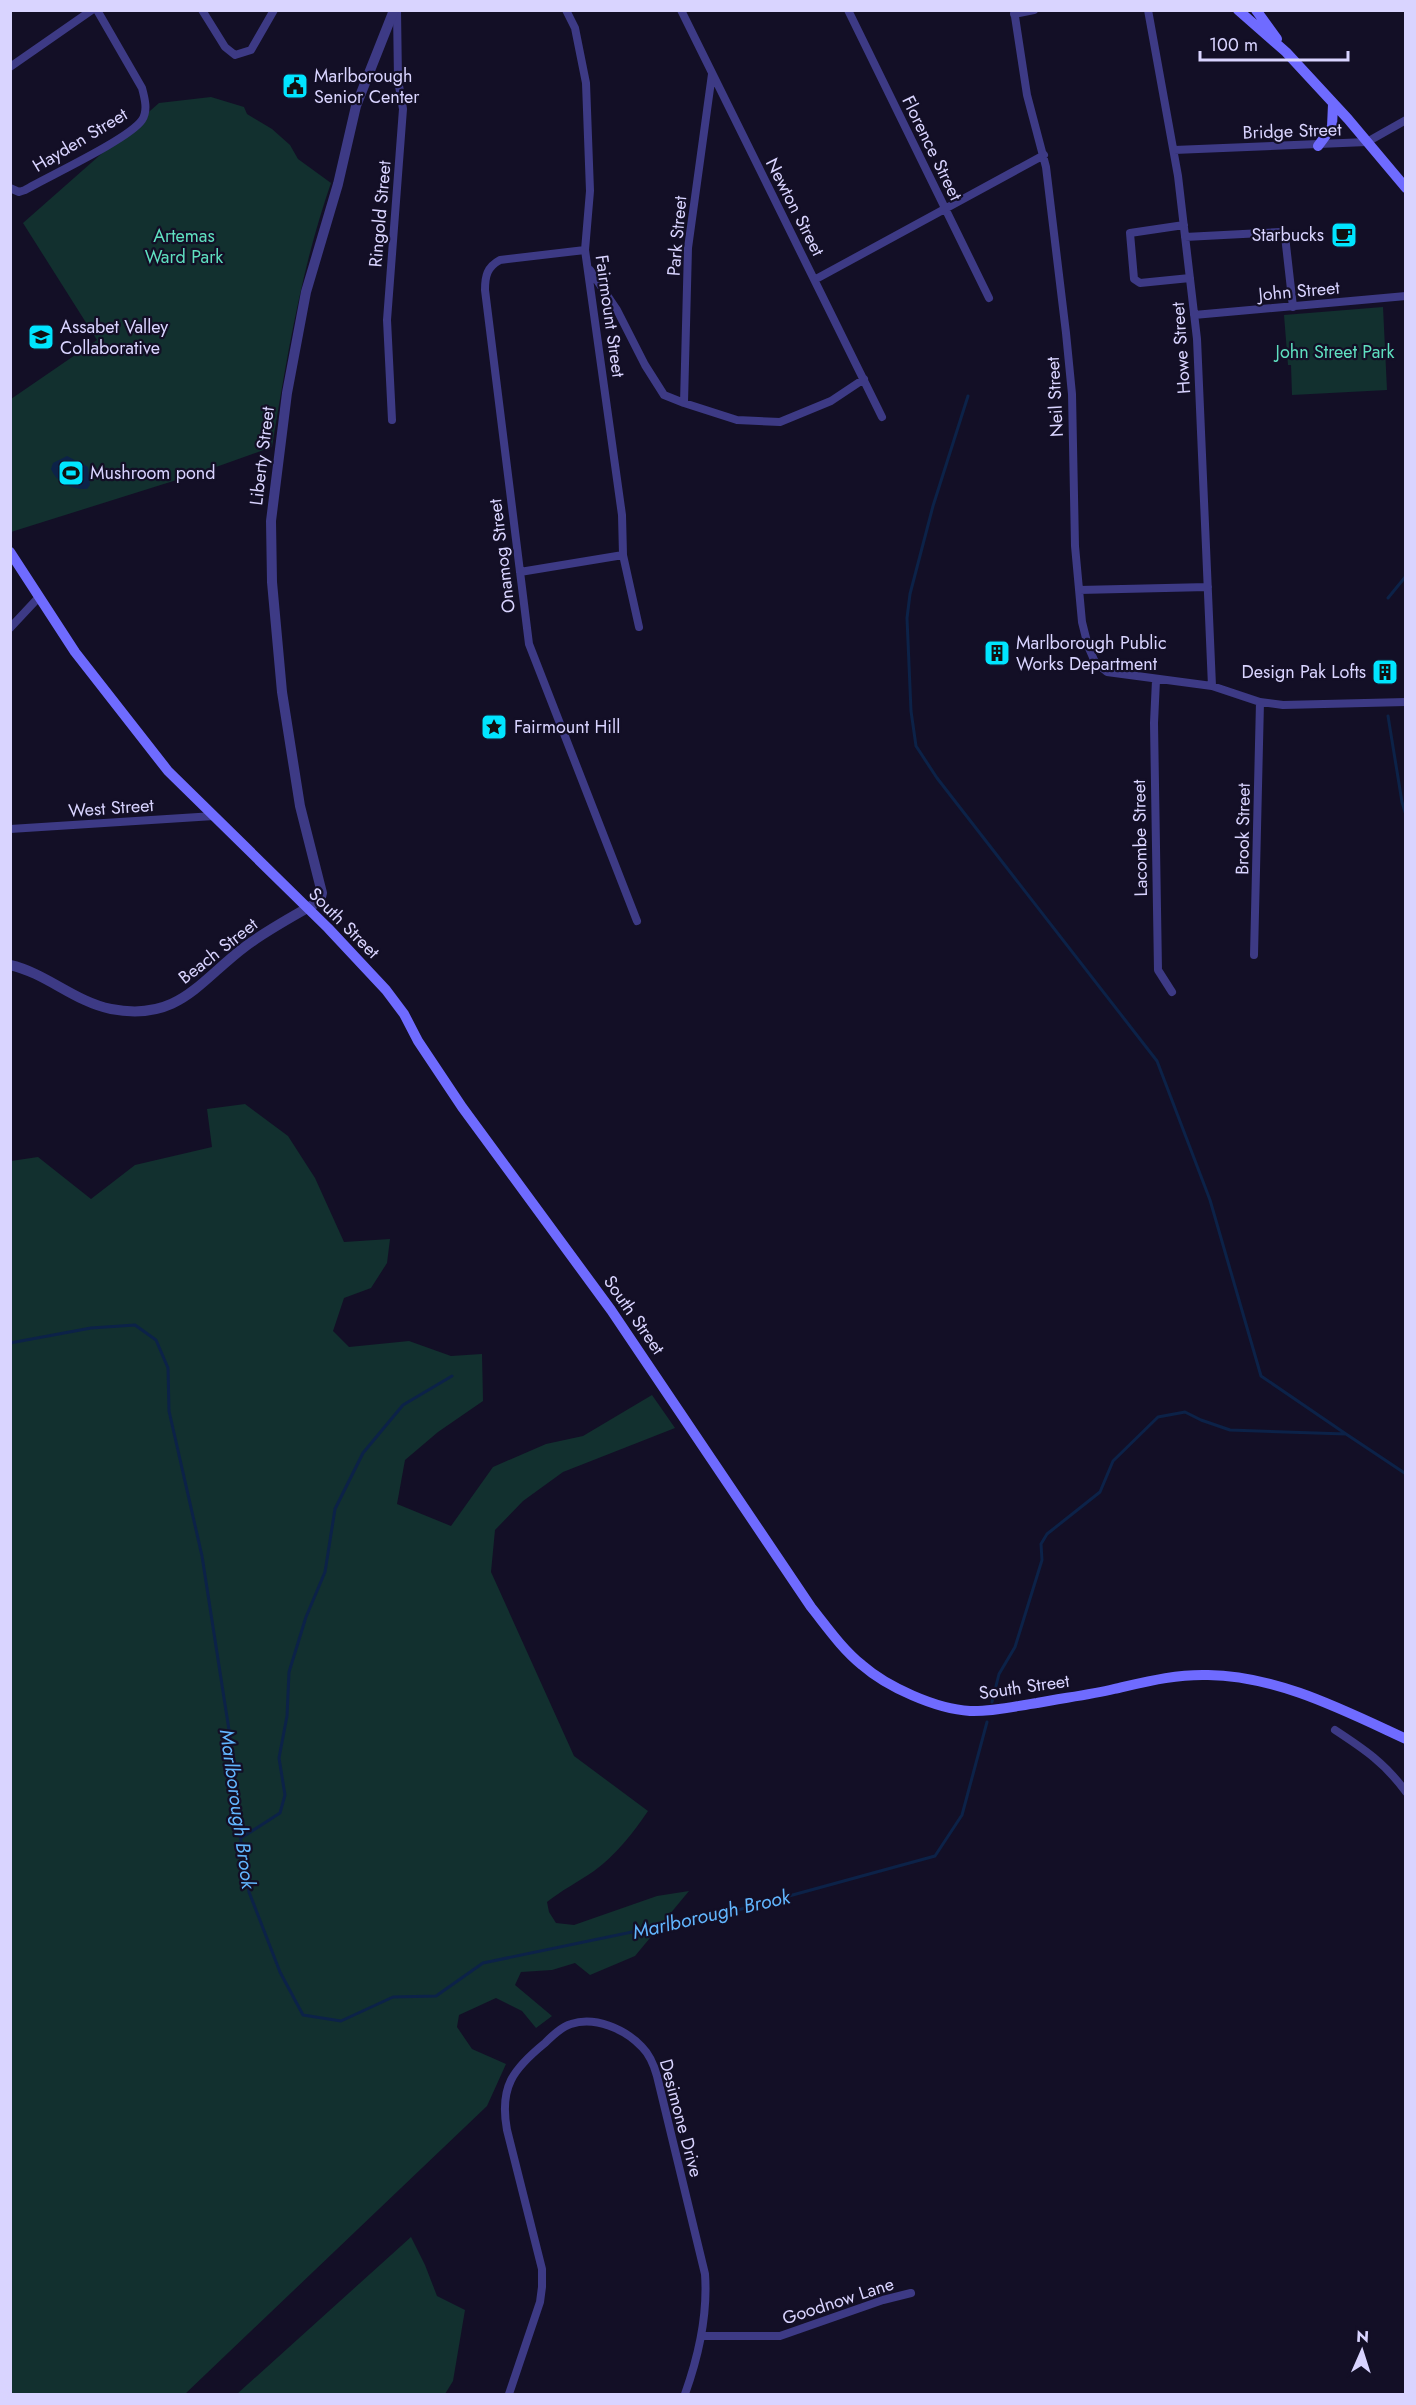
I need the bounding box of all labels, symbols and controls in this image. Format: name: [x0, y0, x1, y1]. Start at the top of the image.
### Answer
scale bar: [1200, 24, 1348, 62]
text: 100 m: [1209, 32, 1258, 58]
place label: Marlborough Senior Center: [314, 63, 420, 110]
public building icon: Marlborough Senior Center: [280, 71, 310, 101]
street label: Florence Street: [895, 91, 969, 205]
street label: Hayden Street: [28, 101, 133, 179]
street label: Bridge Street: [1242, 116, 1343, 146]
street label: Newton Street: [759, 153, 831, 261]
street label: Ringold Street: [362, 159, 398, 268]
street label: Park Street: [661, 194, 694, 277]
cafe icon: Starbucks: [1329, 220, 1359, 250]
place label: Starbucks: [1251, 222, 1324, 248]
park label: Artemas Ward Park: [145, 223, 223, 270]
street label: Fairmount Street: [589, 253, 632, 380]
street label: John Street: [1255, 274, 1341, 308]
street label: Howe Street: [1165, 301, 1197, 395]
place label: Assabet Valley Collaborative: [60, 314, 168, 361]
school or university icon: Assabet Valley Collaborative: [26, 322, 56, 352]
park label: John Street Park: [1274, 339, 1395, 365]
street label: Neil Street: [1040, 356, 1070, 438]
street label: Liberty Street: [243, 405, 281, 507]
sports icon: Mushroom pond: [56, 458, 86, 488]
place label: Mushroom pond: [90, 460, 216, 486]
street label: Onamog Street: [482, 497, 522, 615]
place label: Marlborough Public Works Department: [1016, 630, 1167, 677]
building icon: Marlborough Public Works Department: [982, 638, 1012, 668]
building icon: Design Pak Lofts: [1370, 657, 1400, 687]
place label: Design Pak Lofts: [1241, 659, 1366, 685]
place icon: Fairmount Hill: [479, 712, 509, 742]
place label: Fairmount Hill: [514, 714, 620, 740]
street label: Lacombe Street: [1126, 779, 1154, 897]
street label: Brook Street: [1229, 782, 1257, 875]
street label: West Street: [67, 792, 155, 824]
street label: South Street: [303, 882, 386, 965]
street label: Beach Street: [173, 911, 264, 990]
street label: South Street: [597, 1270, 671, 1360]
street label: South Street: [977, 1668, 1072, 1706]
water label: Marlborough Brook: [212, 1727, 263, 1892]
water label: Marlborough Brook: [629, 1882, 794, 1947]
street label: Desimone Drive: [653, 2056, 709, 2180]
street label: Goodnow Lane: [779, 2271, 897, 2331]
north arrow: [1332, 2321, 1392, 2381]
text: N: [1356, 2325, 1370, 2348]

